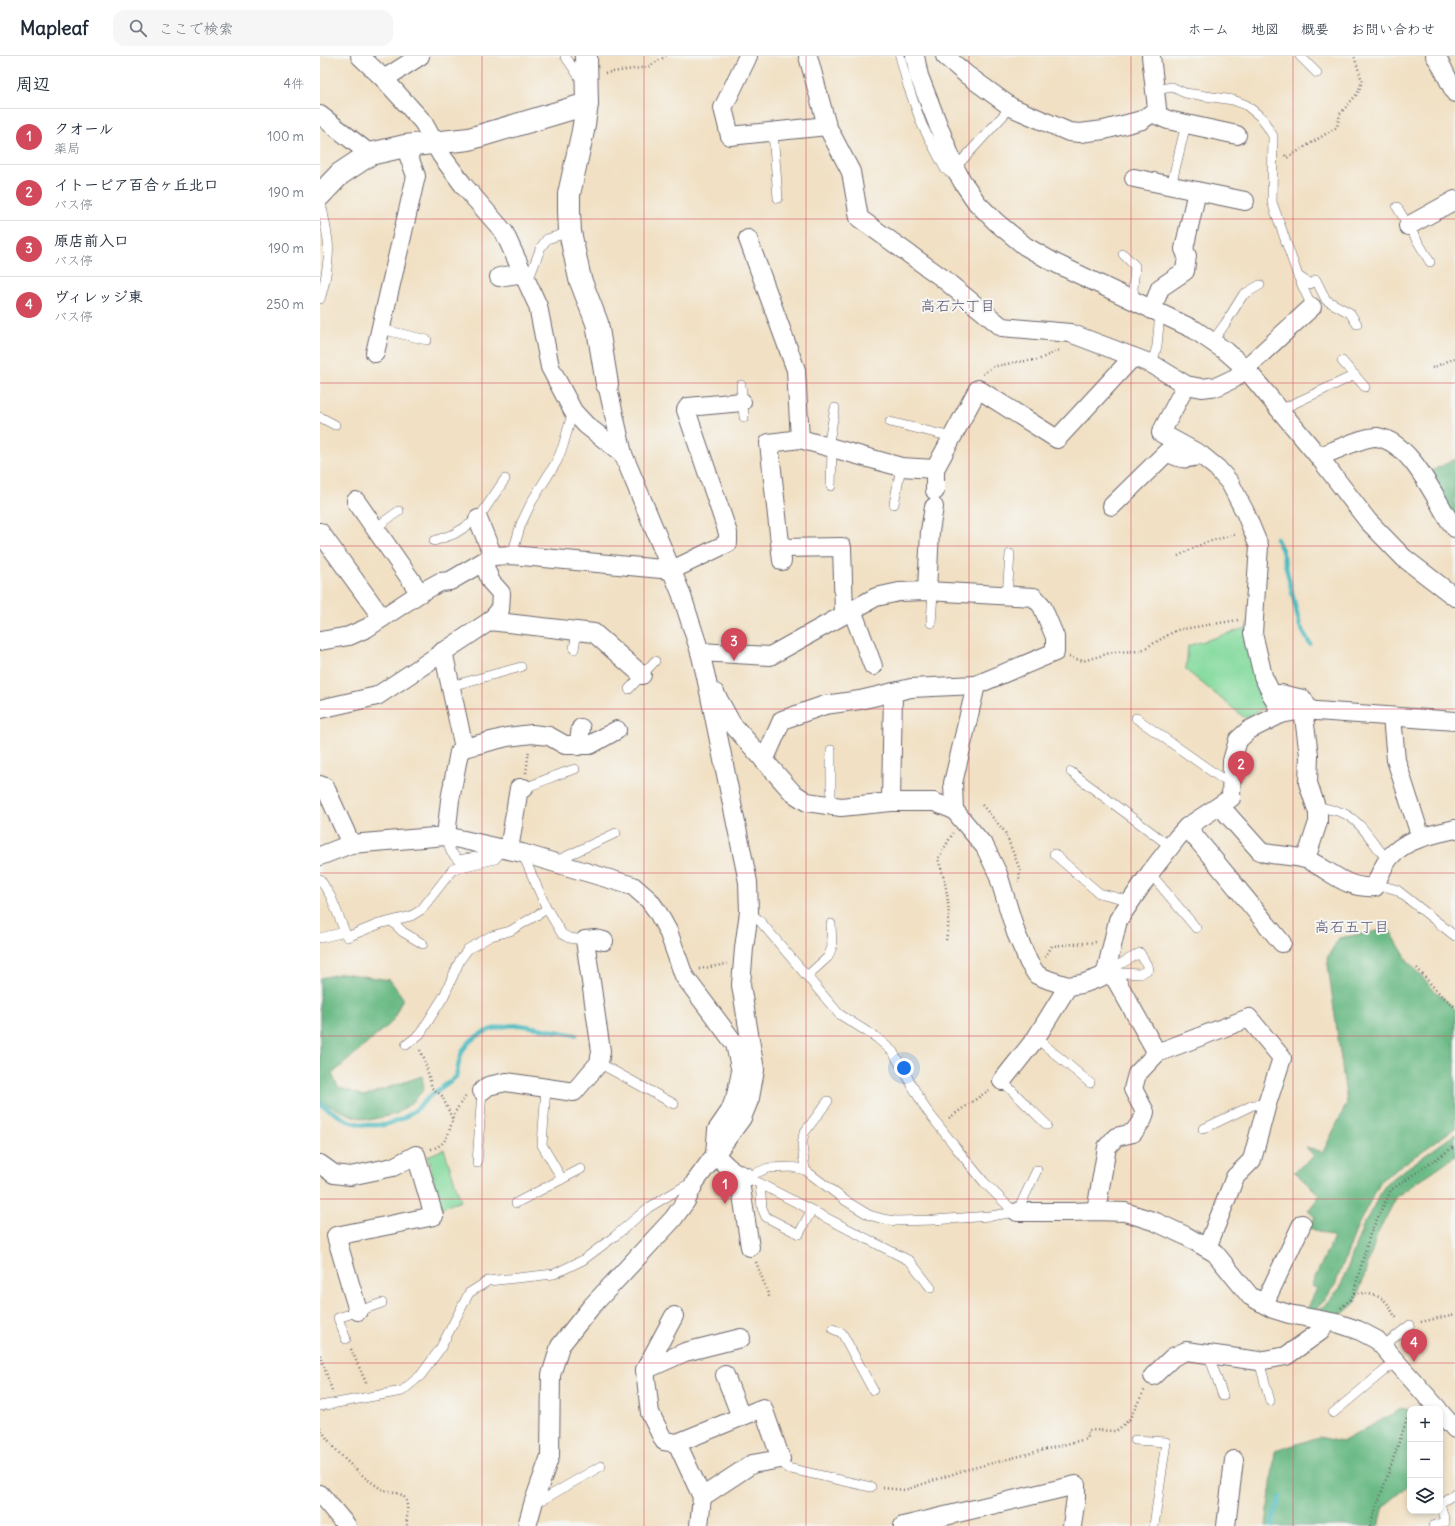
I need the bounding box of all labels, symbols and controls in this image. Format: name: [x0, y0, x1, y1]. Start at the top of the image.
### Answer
search box: [113, 10, 393, 46]
text: Mapleaf: [20, 16, 89, 40]
icon: search: [127, 17, 149, 39]
text: ここで検索: [159, 19, 234, 38]
text: ホーム: [1188, 20, 1229, 38]
text: 地図: [1251, 20, 1279, 38]
text: 概要: [1301, 20, 1329, 38]
text: お問い合わせ: [1351, 20, 1435, 38]
text: 周辺: [16, 73, 50, 95]
text: 4件: [283, 75, 304, 92]
text: クオール: [54, 119, 113, 138]
text: 1: [26, 128, 32, 145]
text: 100 m: [267, 128, 304, 145]
text: 薬局: [54, 140, 80, 157]
text: イトーピア百合ヶ丘北口: [54, 175, 219, 194]
text: 2: [25, 184, 33, 201]
text: 190 m: [268, 184, 304, 201]
text: バス停: [54, 196, 93, 213]
text: 原店前入口: [54, 231, 129, 250]
text: 3: [25, 240, 33, 257]
text: 190 m: [268, 240, 304, 257]
text: バス停: [54, 252, 93, 269]
text: ヴィレッジ東: [54, 287, 143, 306]
text: 4: [25, 296, 33, 313]
text: 250 m: [266, 296, 304, 313]
district label: 高石六丁目: [920, 296, 996, 315]
text: バス停: [54, 308, 93, 325]
pin: 3: [721, 628, 747, 661]
pin: 2: [1228, 751, 1254, 784]
district label: 高石五丁目: [1314, 917, 1390, 936]
your location: [894, 1058, 914, 1078]
pin: 1: [712, 1171, 738, 1204]
pin: 4: [1401, 1329, 1427, 1362]
map controls: [1407, 1406, 1443, 1514]
button: +: [1407, 1406, 1443, 1442]
button: −: [1407, 1442, 1443, 1478]
button: layers: [1407, 1478, 1443, 1514]

